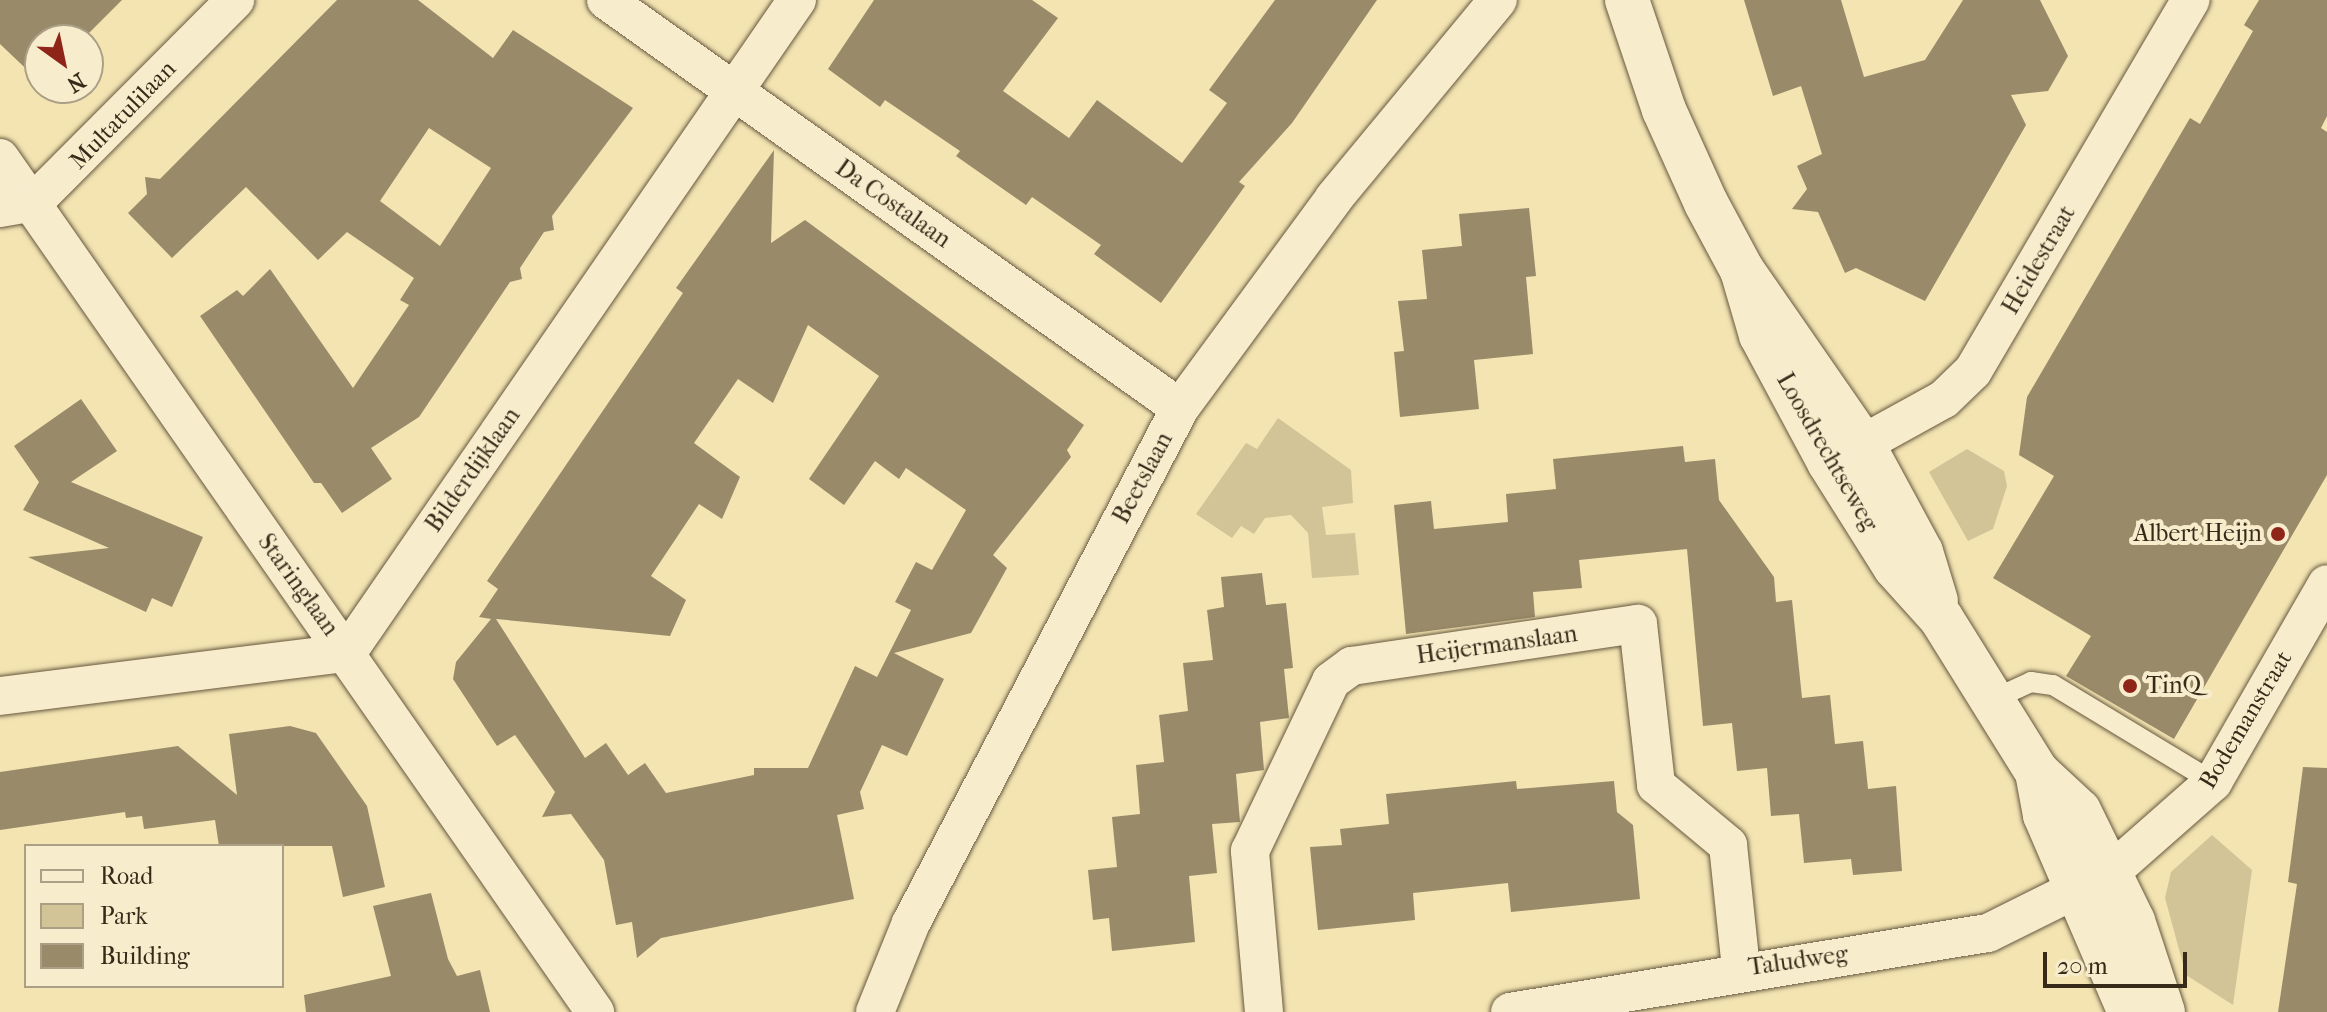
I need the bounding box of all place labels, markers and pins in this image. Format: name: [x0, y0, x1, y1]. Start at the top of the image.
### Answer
place label: Albert Heijn: [2134, 520, 2262, 548]
marker: Albert Heijn: [2269, 525, 2287, 543]
place label: TinQ: [2146, 672, 2201, 700]
marker: TinQ: [2121, 677, 2139, 695]

